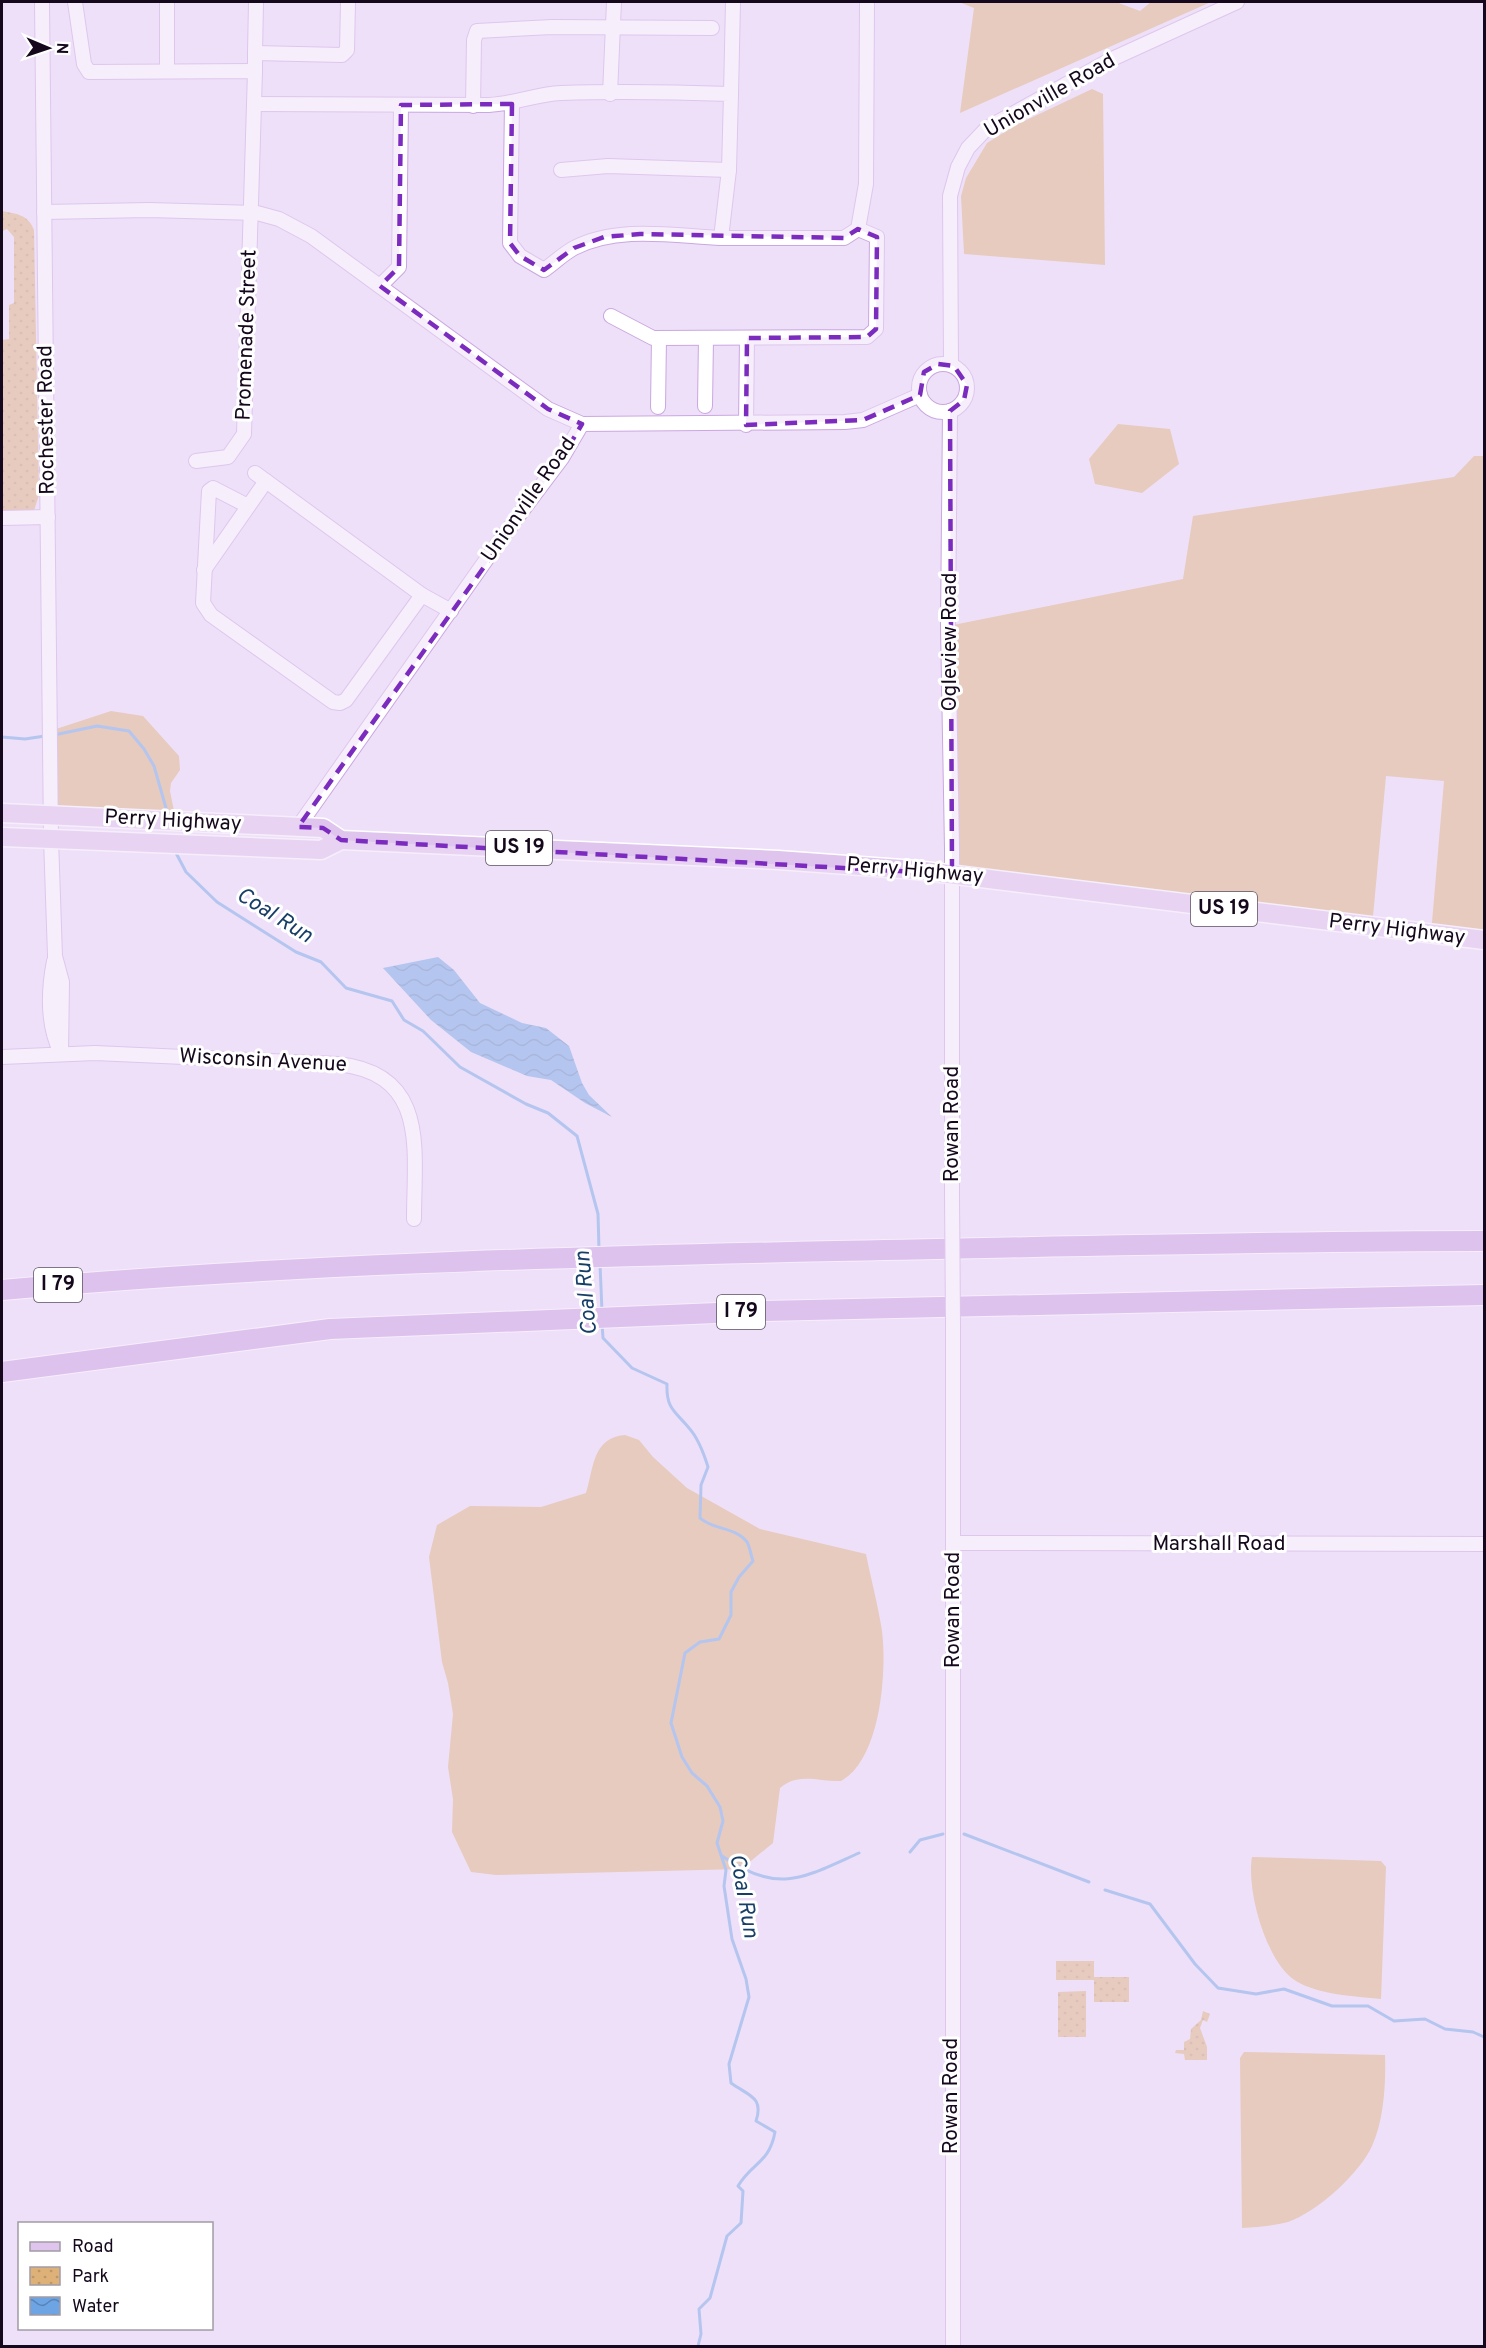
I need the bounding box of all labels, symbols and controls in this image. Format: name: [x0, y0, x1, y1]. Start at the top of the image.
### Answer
north arrow: [18, 18, 78, 78]
text: N: [51, 42, 71, 55]
street label: Unionville Road: [980, 48, 1120, 144]
street label: Promenade Street: [231, 249, 263, 421]
street label: Rochester Road: [32, 345, 62, 495]
street label: Unionville Road: [476, 432, 582, 568]
street label: Ogleview Road: [937, 572, 964, 712]
street label: Perry Highway: [104, 804, 242, 838]
road number: US 19: [486, 831, 552, 865]
street label: Perry Highway: [845, 852, 985, 890]
water label: Coal Run: [231, 882, 317, 950]
road number: US 19: [1191, 892, 1257, 926]
street label: Perry Highway: [1327, 908, 1467, 952]
street label: Wisconsin Avenue: [178, 1043, 348, 1079]
street label: Rowan Road: [939, 1066, 966, 1182]
water label: Coal Run: [570, 1250, 604, 1336]
road number: I 79: [34, 1268, 82, 1302]
road number: I 79: [717, 1295, 765, 1329]
street label: Marshall Road: [1153, 1531, 1285, 1558]
street label: Rowan Road: [940, 1552, 967, 1668]
water label: Coal Run: [722, 1852, 764, 1940]
street label: Rowan Road: [938, 2038, 965, 2154]
legend: [18, 2222, 213, 2330]
text: Road: [72, 2236, 114, 2259]
text: Park: [72, 2266, 109, 2289]
text: Water: [72, 2296, 119, 2319]

